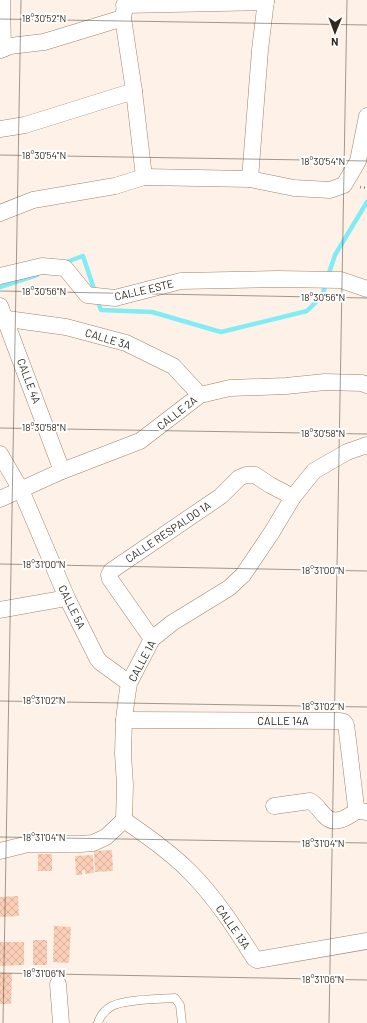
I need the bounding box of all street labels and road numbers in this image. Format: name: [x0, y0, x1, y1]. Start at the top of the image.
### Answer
street label: CALLE ESTE: [113, 276, 175, 303]
street label: CALLE 3A: [84, 325, 133, 352]
street label: CALLE 4A: [15, 356, 44, 406]
street label: CALLE 2A: [154, 393, 200, 432]
street label: CALLE RESPALDO 1A: [123, 498, 213, 565]
street label: CALLE 5A: [56, 583, 89, 631]
street label: CALLE 1A: [125, 637, 158, 684]
street label: CALLE 14A: [257, 714, 309, 727]
street label: CALLE 13A: [213, 902, 254, 952]

